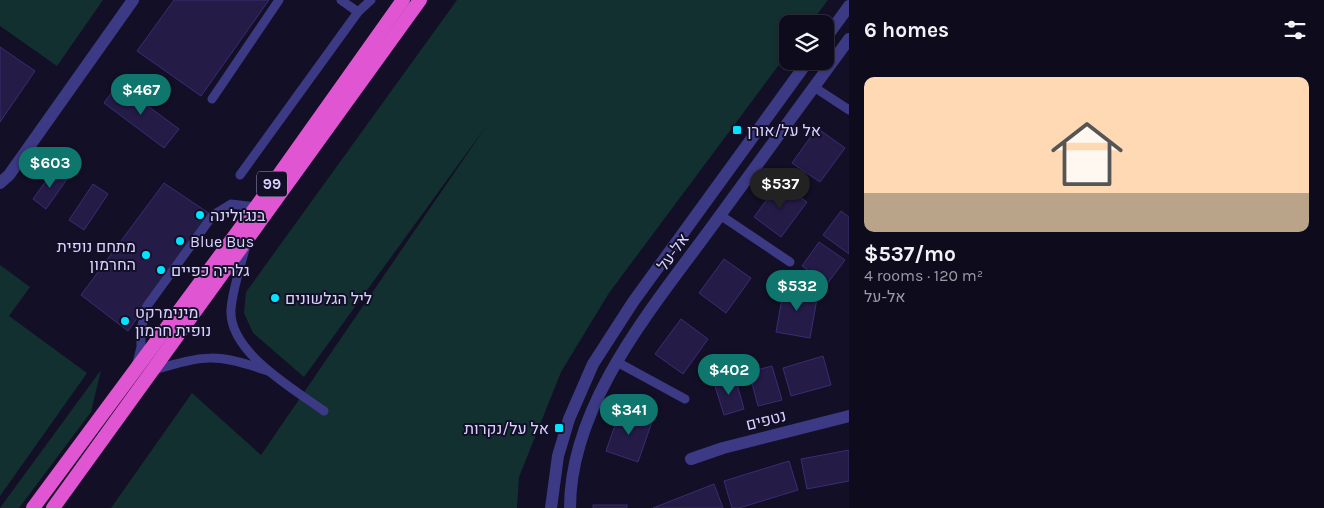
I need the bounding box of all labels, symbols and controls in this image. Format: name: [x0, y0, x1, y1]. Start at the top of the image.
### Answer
map controls: [779, 15, 834, 70]
button: layers: [779, 15, 834, 70]
icon: filters: [1281, 16, 1309, 44]
text: 6 homes: [864, 18, 949, 42]
pin: $467: [111, 74, 171, 116]
text: $467: [122, 80, 160, 99]
icon: home: [1042, 109, 1132, 199]
place label: אל על/אורן: [747, 121, 821, 140]
marker: אל על/אורן: [731, 124, 743, 136]
pin: $603: [20, 146, 80, 189]
text: $603: [30, 153, 70, 172]
pin: $537: [750, 168, 810, 210]
road number: 99: [257, 172, 287, 196]
text: $537: [761, 174, 799, 193]
place label: בנג'ולינה: [210, 206, 266, 225]
marker: בנג'ולינה: [194, 209, 206, 221]
street label: אל-על: [653, 230, 693, 274]
place label: Blue Bus: [190, 232, 254, 251]
marker: Blue Bus: [174, 235, 186, 247]
place label: מתחם נופית החרמון: [57, 237, 136, 274]
text: $537/mo: [864, 242, 956, 266]
marker: מתחם נופית החרמון: [140, 249, 152, 261]
place label: גלריה כפיים: [171, 261, 250, 280]
marker: גלריה כפיים: [155, 264, 167, 276]
text: 4 rooms · 120 m²: [864, 266, 983, 285]
pin: $532: [767, 270, 827, 312]
text: $532: [777, 276, 817, 295]
text: אל-על: [864, 287, 906, 306]
place label: ליל הגלשונים: [285, 289, 372, 308]
marker: ליל הגלשונים: [269, 292, 281, 304]
place label: מינימרקט נופית חרמון: [135, 303, 211, 340]
marker: מינימרקט נופית חרמון: [119, 315, 131, 327]
pin: $402: [699, 354, 759, 396]
text: $402: [709, 360, 749, 379]
pin: $341: [599, 394, 659, 436]
text: $341: [611, 400, 647, 419]
street label: נטפים: [744, 406, 788, 434]
place label: אל על/נקרות: [464, 419, 549, 438]
marker: אל על/נקרות: [553, 422, 565, 434]

